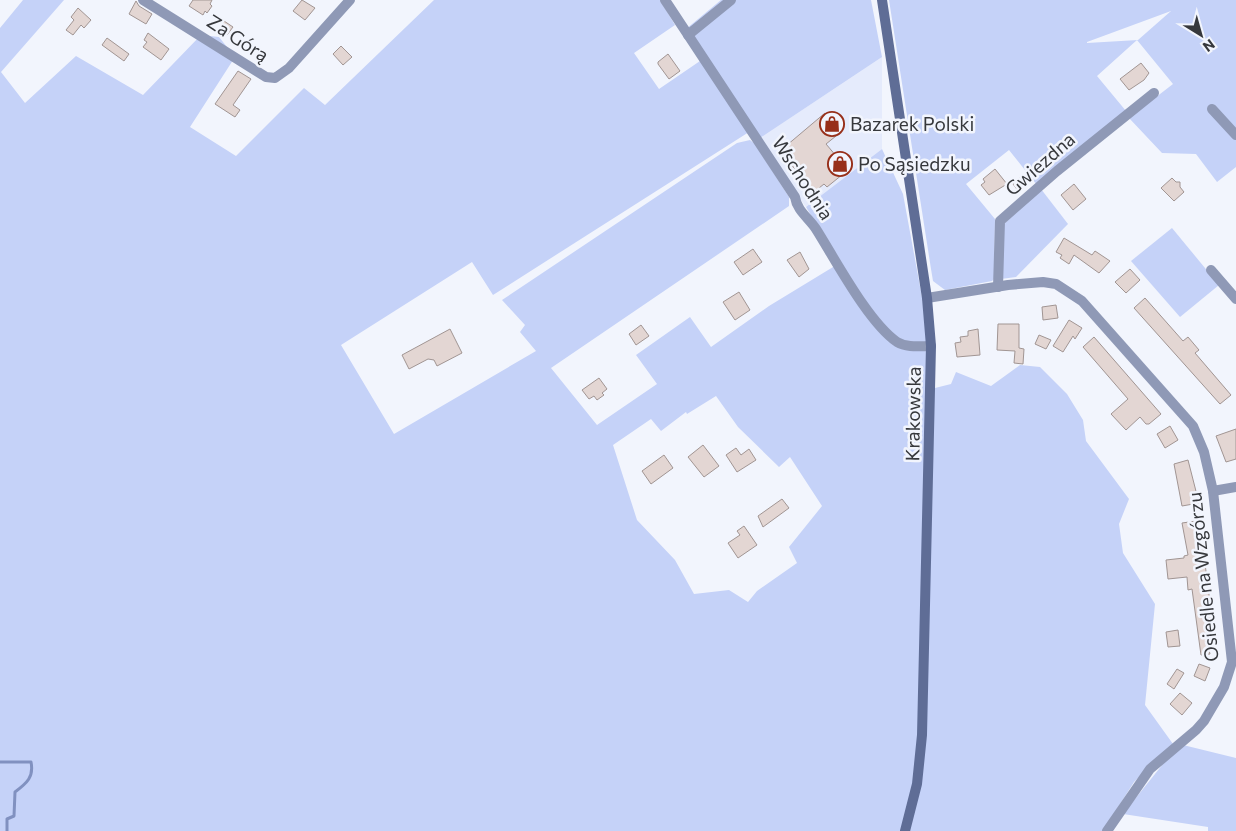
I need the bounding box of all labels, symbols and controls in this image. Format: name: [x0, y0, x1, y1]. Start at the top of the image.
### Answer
street label: Za Górą: [203, 9, 273, 66]
north arrow: [1176, 10, 1226, 60]
text: N: [1200, 36, 1218, 56]
shop icon: Bazarek Polski: [819, 111, 845, 137]
place label: Bazarek Polski: [850, 112, 974, 135]
street label: Gwiezdna: [1000, 127, 1079, 200]
street label: Wschodnia: [768, 132, 839, 224]
shop icon: Po Sąsiedzku: [827, 151, 853, 177]
place label: Po Sąsiedzku: [858, 152, 971, 175]
street label: Krakowska: [900, 366, 925, 462]
street label: Osiedle na Wzgórzu: [1182, 491, 1223, 663]

